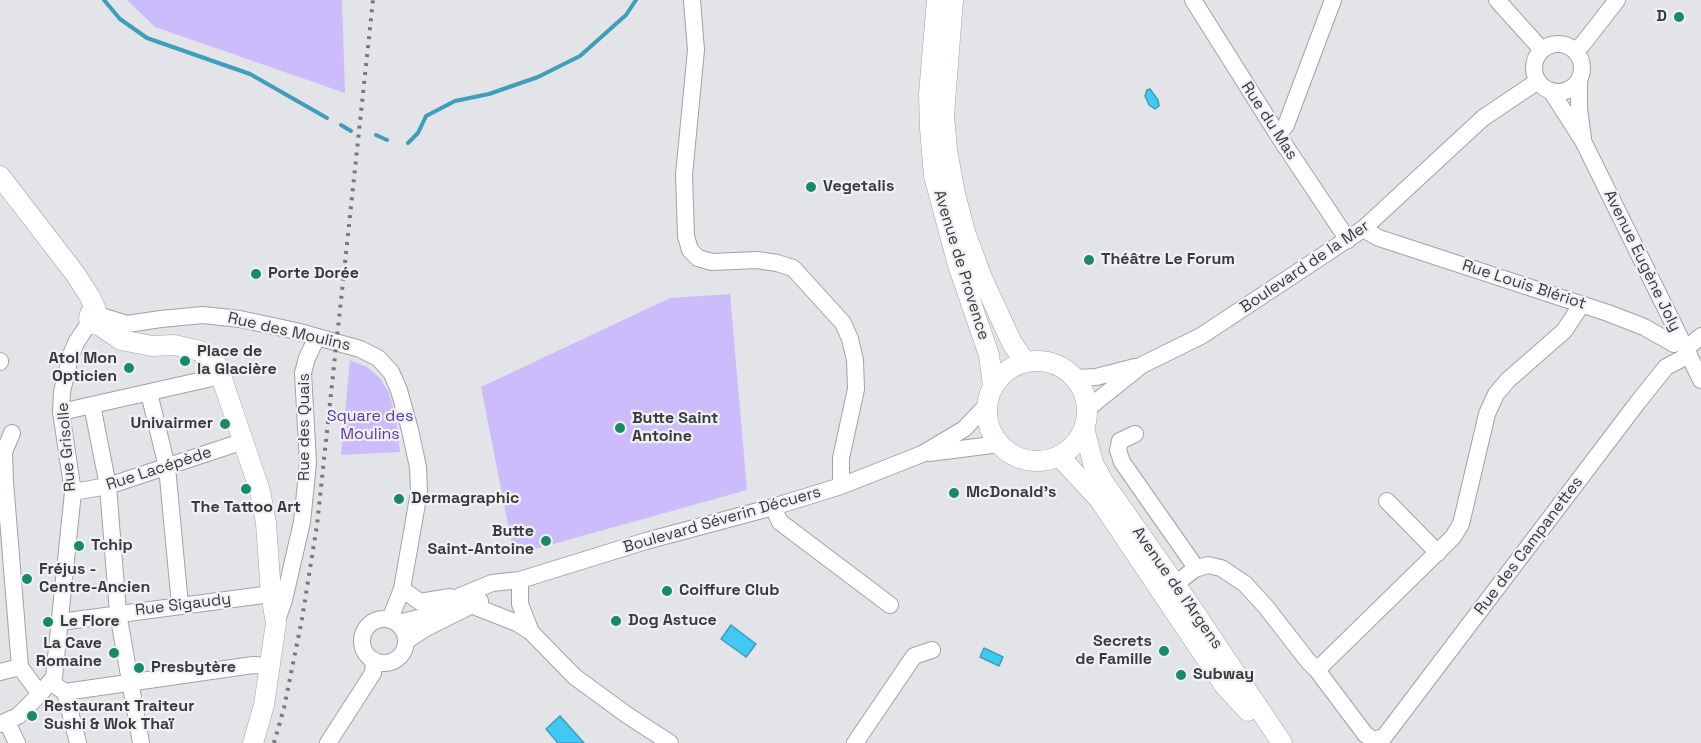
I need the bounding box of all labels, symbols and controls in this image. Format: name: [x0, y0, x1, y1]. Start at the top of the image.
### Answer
place label: D: [1656, 7, 1667, 27]
marker: D: [1672, 10, 1686, 24]
street label: Rue du Mas: [1237, 78, 1301, 164]
place label: Vegetalis: [823, 177, 894, 197]
marker: Vegetalis: [804, 180, 818, 194]
street label: Avenue Eugène Joly: [1599, 187, 1685, 335]
street label: Avenue de Provence: [929, 188, 993, 342]
street label: Boulevard de la Mer: [1237, 217, 1373, 317]
place label: Théâtre Le Forum: [1101, 250, 1235, 270]
marker: Théâtre Le Forum: [1082, 253, 1096, 267]
street label: Rue Louis Blériot: [1460, 256, 1588, 314]
place label: Porte Dorée: [268, 264, 359, 284]
marker: Porte Dorée: [249, 267, 263, 281]
street label: Rue des Moulins: [226, 309, 352, 355]
place label: Place de la Glacière: [197, 342, 277, 380]
place label: Atol Mon Opticien: [48, 349, 117, 387]
marker: Place de la Glacière: [178, 354, 192, 368]
marker: Atol Mon Opticien: [122, 361, 136, 375]
street label: Rue des Quais: [295, 373, 315, 481]
street label: Rue Grisolle: [54, 402, 80, 492]
park label: Square des Moulins: [327, 407, 413, 445]
place label: Butte Saint Antoine: [632, 409, 718, 447]
place label: Univairmer: [130, 414, 213, 434]
marker: Univairmer: [218, 417, 232, 431]
marker: Butte Saint Antoine: [613, 421, 627, 435]
street label: Rue Lacépède: [104, 443, 214, 495]
street label: Rue des Campanettes: [1471, 473, 1587, 619]
marker: The Tattoo Art: [239, 482, 253, 496]
street label: Boulevard Séverin Décuers: [621, 483, 823, 557]
place label: McDonald's: [966, 483, 1056, 503]
marker: McDonald's: [947, 486, 961, 500]
place label: Dermagraphic: [411, 489, 519, 509]
marker: Dermagraphic: [392, 492, 406, 506]
place label: The Tattoo Art: [191, 498, 301, 518]
place label: Butte Saint-Antoine: [427, 522, 534, 560]
street label: Avenue de l'Argens: [1128, 523, 1226, 653]
marker: Butte Saint-Antoine: [539, 534, 553, 548]
place label: Tchip: [91, 536, 133, 556]
marker: Tchip: [72, 539, 86, 553]
place label: Fréjus - Centre-Ancien: [39, 560, 150, 598]
marker: Fréjus - Centre-Ancien: [20, 572, 34, 586]
place label: Coiffure Club: [679, 581, 779, 601]
marker: Coiffure Club: [660, 584, 674, 598]
street label: Rue Sigaudy: [134, 590, 232, 620]
place label: Dog Astuce: [628, 611, 717, 631]
place label: Le Flore: [60, 612, 120, 632]
marker: Dog Astuce: [609, 614, 623, 628]
marker: Le Flore: [41, 615, 55, 629]
place label: Secrets de Famille: [1075, 632, 1152, 670]
place label: La Cave Romaine: [36, 634, 102, 672]
marker: Secrets de Famille: [1157, 644, 1171, 658]
marker: La Cave Romaine: [107, 646, 121, 660]
place label: Presbytère: [151, 658, 236, 678]
marker: Presbytère: [132, 661, 146, 675]
place label: Subway: [1193, 665, 1254, 685]
marker: Subway: [1174, 668, 1188, 682]
place label: Restaurant Traiteur Sushi & Wok Thaï: [44, 697, 195, 735]
marker: Restaurant Traiteur Sushi & Wok Thaï: [25, 709, 39, 723]

